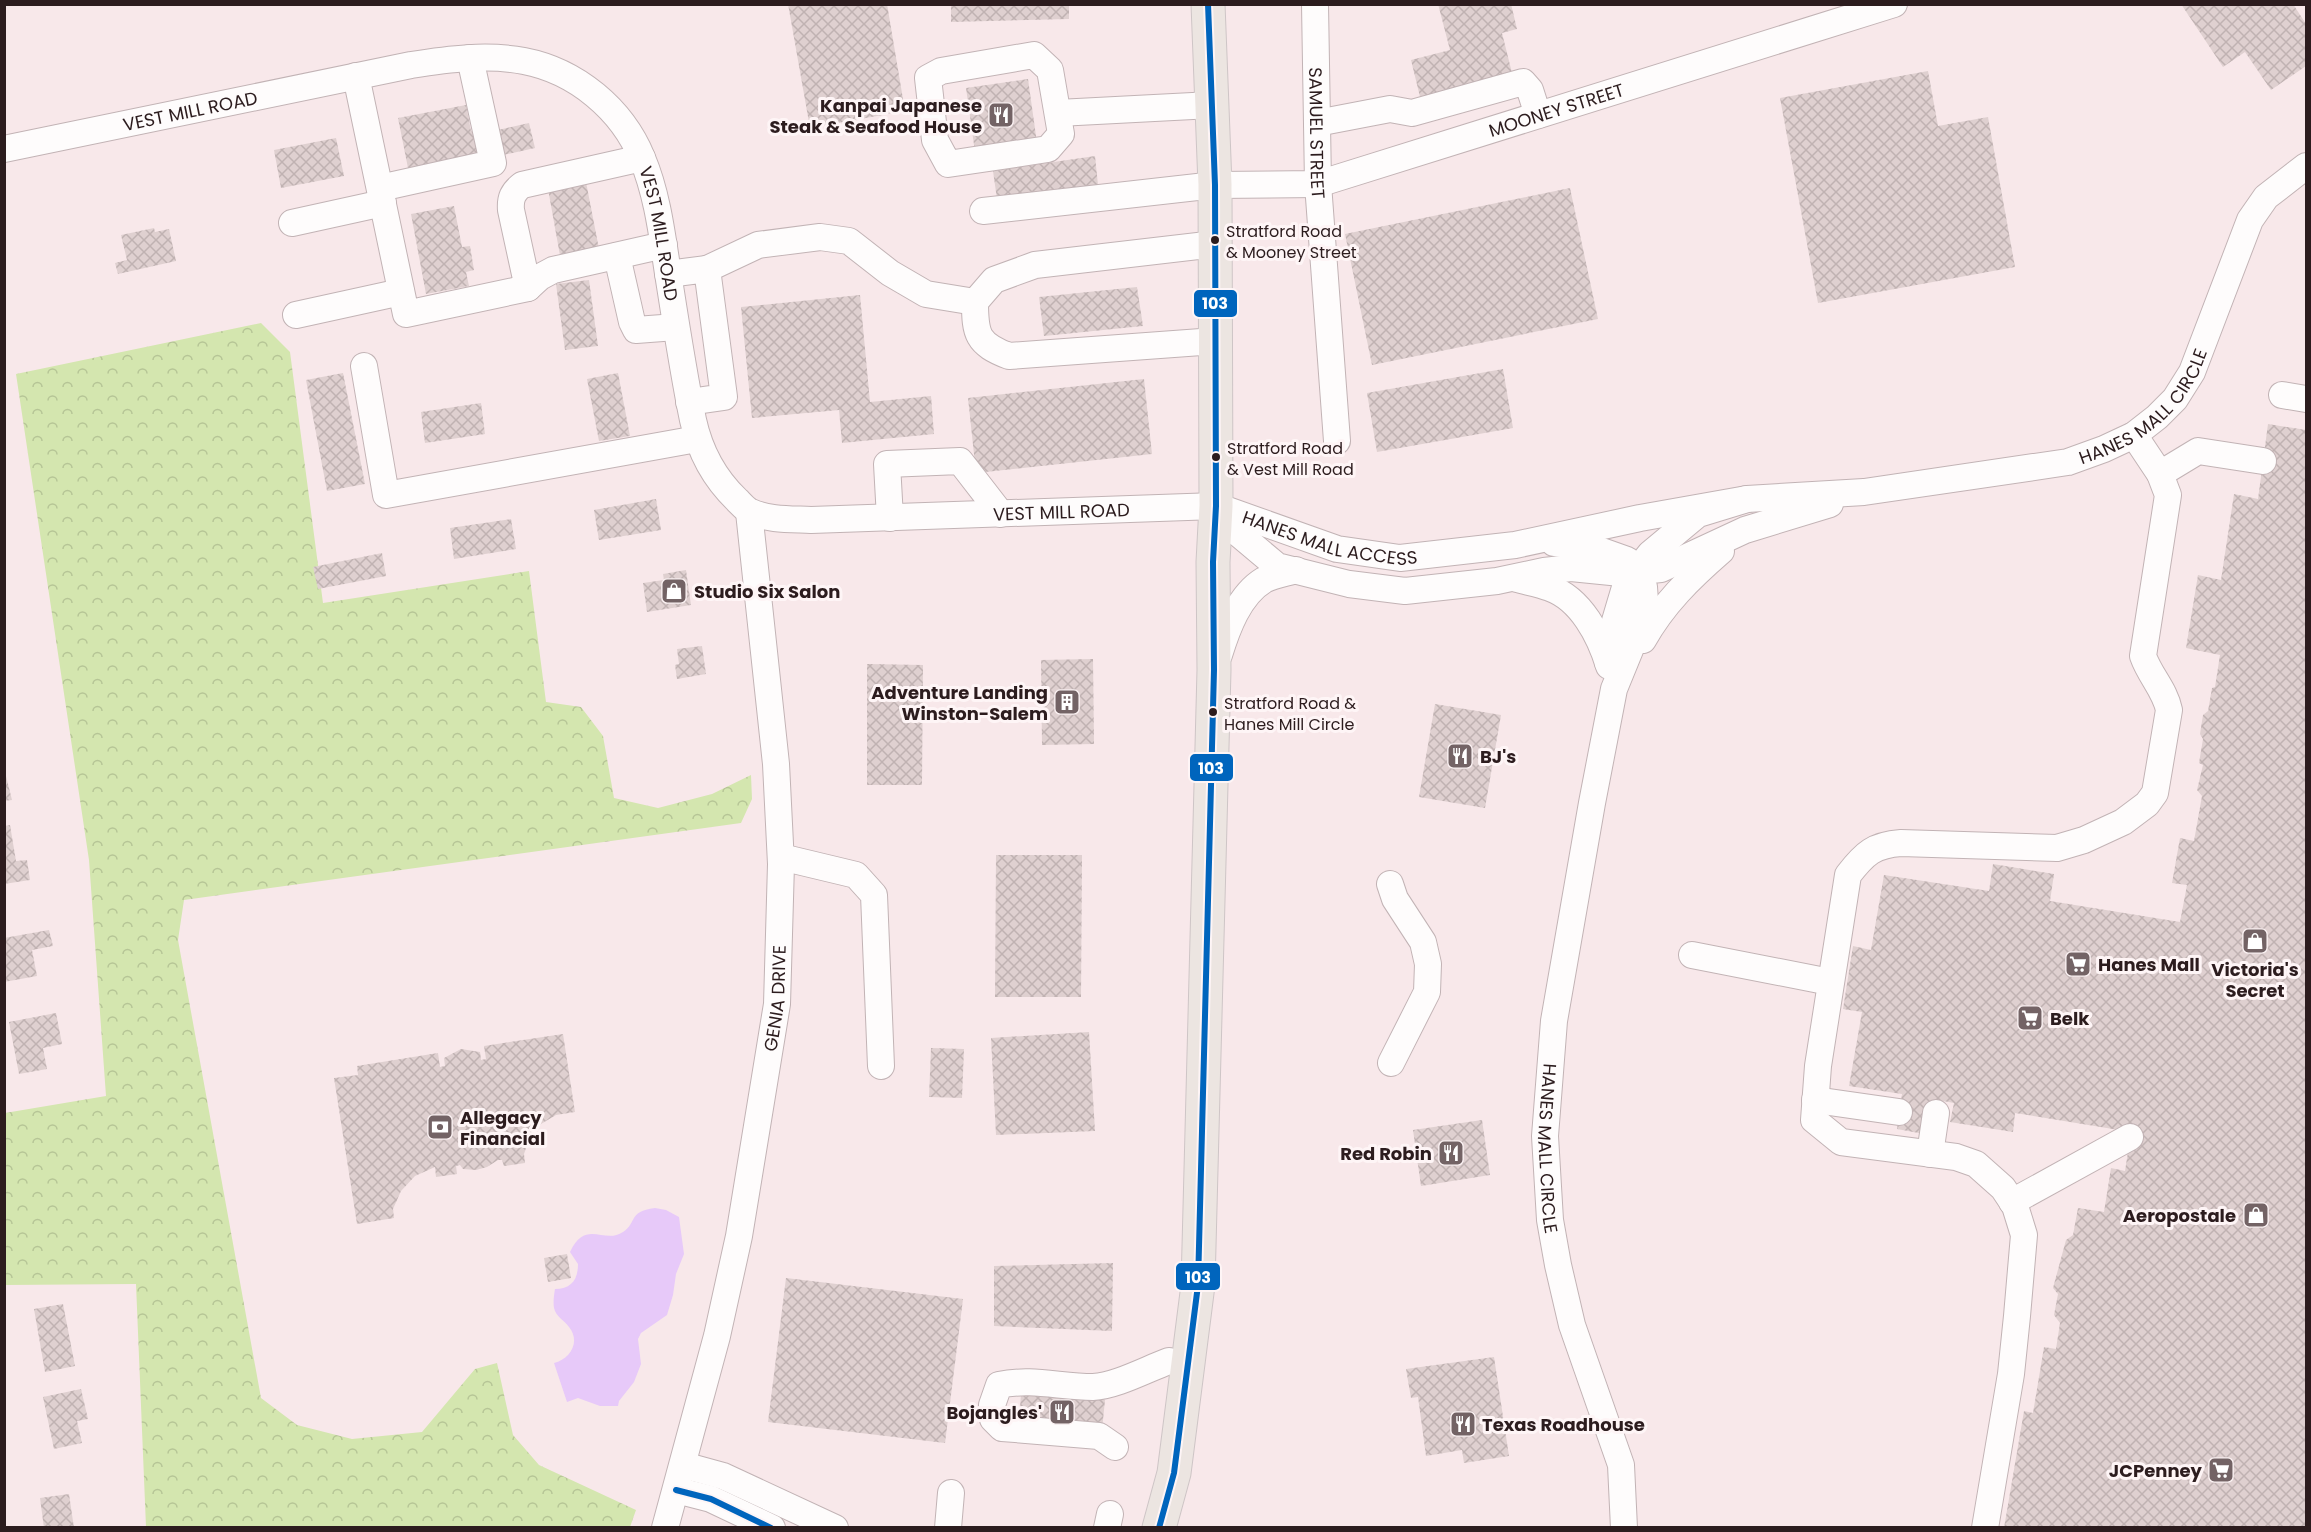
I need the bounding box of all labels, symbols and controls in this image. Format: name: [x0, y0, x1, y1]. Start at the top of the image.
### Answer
street label: SAMUEL STREET: [1304, 67, 1332, 200]
street label: MOONEY STREET: [1485, 77, 1627, 142]
street label: VEST MILL ROAD: [121, 85, 260, 137]
place label: Kanpai Japanese Steak & Seafood House: [769, 93, 982, 139]
restaurant icon: Kanpai Japanese Steak & Seafood House: [986, 100, 1016, 130]
street label: VEST MILL ROAD: [634, 163, 685, 303]
place label: Stratford Road & Mooney Street: [1226, 220, 1357, 264]
marker: Stratford Road & Mooney Street: [1209, 234, 1221, 246]
line badge: 103: [1193, 289, 1238, 318]
text: 103: [1202, 292, 1228, 315]
street label: HANES MALL CIRCLE: [2075, 345, 2212, 470]
place label: Stratford Road & Vest Mill Road: [1227, 437, 1354, 481]
marker: Stratford Road & Vest Mill Road: [1210, 451, 1222, 463]
street label: VEST MILL ROAD: [992, 496, 1130, 526]
street label: HANES MALL ACCESS: [1239, 504, 1419, 571]
shop icon: Studio Six Salon: [659, 576, 689, 606]
place label: Studio Six Salon: [694, 579, 840, 604]
place label: Adventure Landing Winston-Salem: [871, 680, 1048, 726]
building icon: Adventure Landing Winston-Salem: [1052, 687, 1082, 717]
place label: Stratford Road & Hanes Mill Circle: [1224, 692, 1356, 736]
marker: Stratford Road & Hanes Mill Circle: [1207, 706, 1219, 718]
restaurant icon: BJ's: [1445, 741, 1475, 771]
place label: BJ's: [1480, 744, 1516, 769]
line badge: 103: [1189, 753, 1234, 782]
text: 103: [1198, 757, 1224, 780]
shop icon: Victoria's Secret: [2240, 926, 2270, 956]
street label: GENIA DRIVE: [757, 945, 791, 1053]
supermarket icon: Hanes Mall: [2063, 949, 2093, 979]
place label: Hanes Mall: [2098, 952, 2200, 977]
place label: Victoria's Secret: [2211, 957, 2299, 1003]
supermarket icon: Belk: [2015, 1003, 2045, 1033]
place label: Belk: [2050, 1006, 2090, 1031]
street label: HANES MALL CIRCLE: [1532, 1063, 1565, 1235]
place label: Allegacy Financial: [460, 1105, 545, 1151]
bank icon: Allegacy Financial: [425, 1112, 455, 1142]
restaurant icon: Red Robin: [1436, 1138, 1466, 1168]
place label: Red Robin: [1340, 1141, 1432, 1166]
shop icon: Aeropostale: [2241, 1200, 2271, 1230]
place label: Aeropostale: [2123, 1203, 2236, 1228]
line badge: 103: [1175, 1262, 1221, 1291]
text: 103: [1185, 1266, 1211, 1289]
restaurant icon: Bojangles': [1047, 1397, 1077, 1427]
place label: Bojangles': [946, 1400, 1042, 1425]
restaurant icon: Texas Roadhouse: [1448, 1409, 1478, 1439]
place label: Texas Roadhouse: [1482, 1412, 1645, 1437]
supermarket icon: JCPenney: [2206, 1455, 2236, 1485]
place label: JCPenney: [2109, 1458, 2203, 1483]

